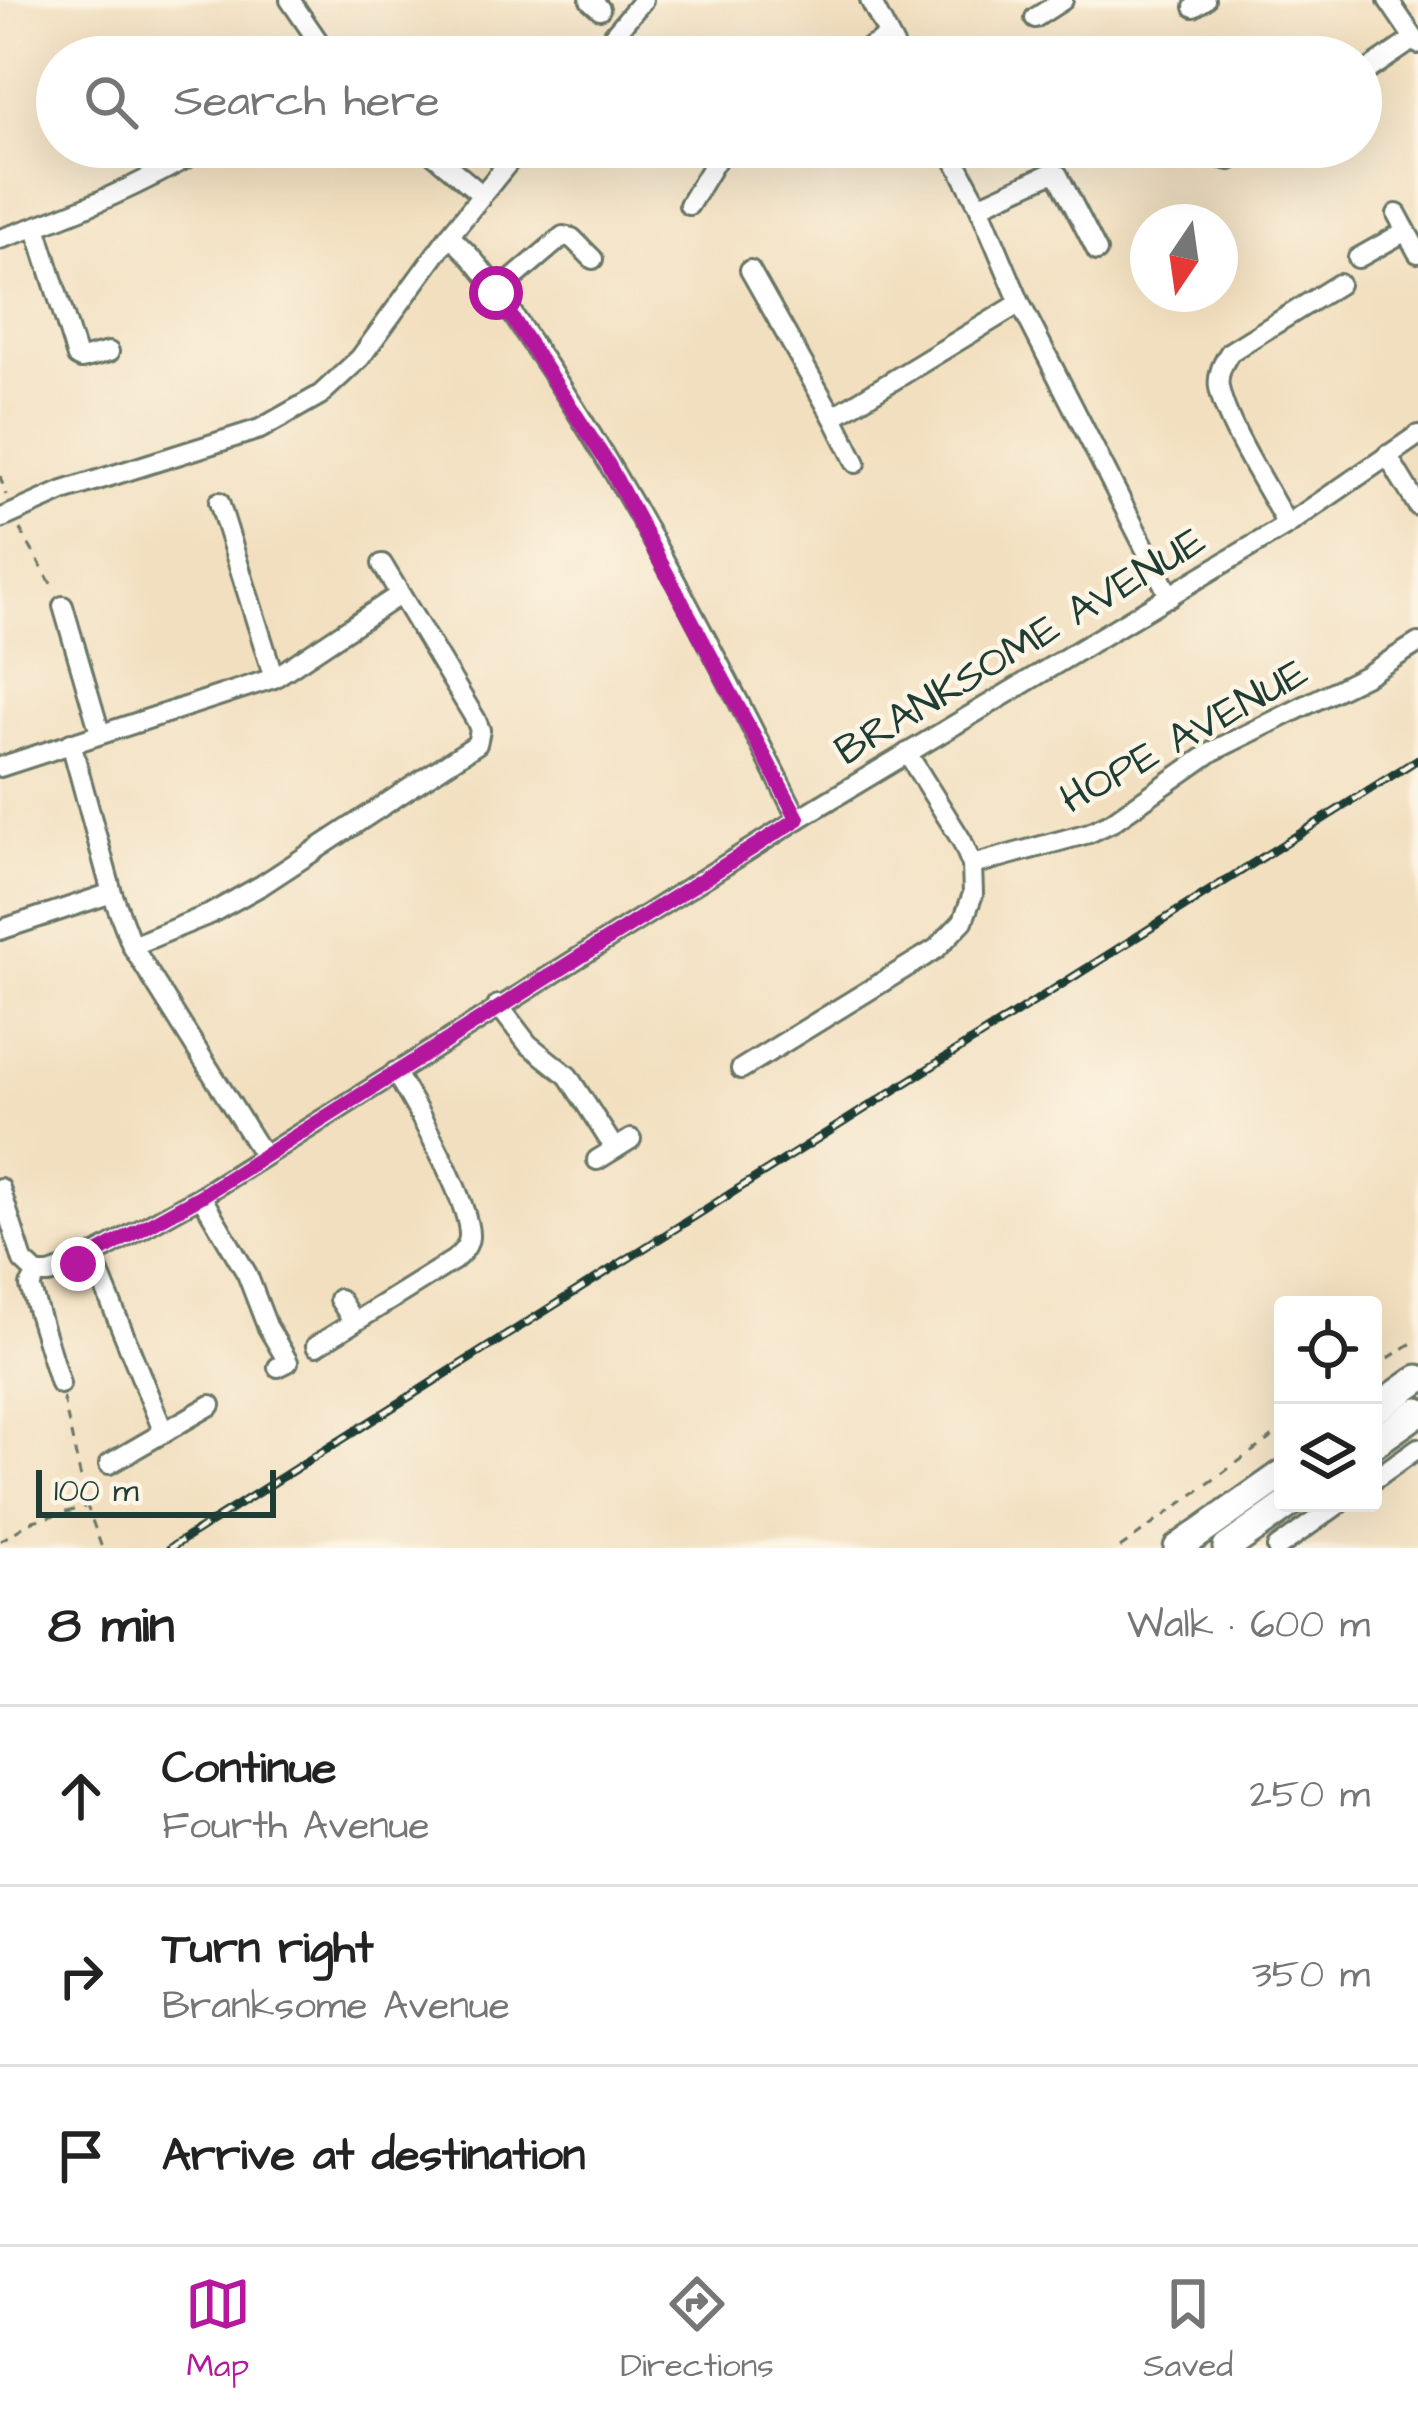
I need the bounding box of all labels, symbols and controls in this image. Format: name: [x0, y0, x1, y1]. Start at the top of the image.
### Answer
search box: [36, 36, 1382, 168]
icon: search: [78, 69, 144, 135]
text: Search here: [174, 71, 440, 133]
north arrow: [1130, 204, 1238, 312]
route start: [469, 266, 523, 320]
street label: BRANKSOME AVENUE: [824, 513, 1217, 780]
street label: HOPE AVENUE: [1050, 645, 1319, 829]
route end: [51, 1237, 105, 1291]
map controls: [1274, 1296, 1382, 1512]
button: locate: [1274, 1296, 1382, 1404]
button: layers: [1274, 1404, 1382, 1512]
scale bar: [36, 1464, 276, 1517]
text: 100 m: [54, 1468, 139, 1514]
text: 8 min: [48, 1591, 174, 1662]
text: Walk · 600 m: [1127, 1599, 1370, 1653]
text: Continue: [162, 1738, 336, 1800]
icon: ahead: [48, 1763, 114, 1829]
text: 250 m: [1249, 1769, 1370, 1823]
text: Fourth Avenue: [162, 1800, 430, 1854]
text: Turn right: [162, 1918, 374, 1980]
icon: right: [48, 1943, 114, 2009]
text: 350 m: [1252, 1949, 1370, 2003]
text: Branksome Avenue: [162, 1980, 510, 2034]
icon: arrive: [48, 2123, 114, 2189]
text: Arrive at destination: [162, 2125, 585, 2187]
tab: Map: [185, 2271, 251, 2389]
tab: Directions: [620, 2271, 774, 2389]
tab: Saved: [1143, 2271, 1233, 2389]

